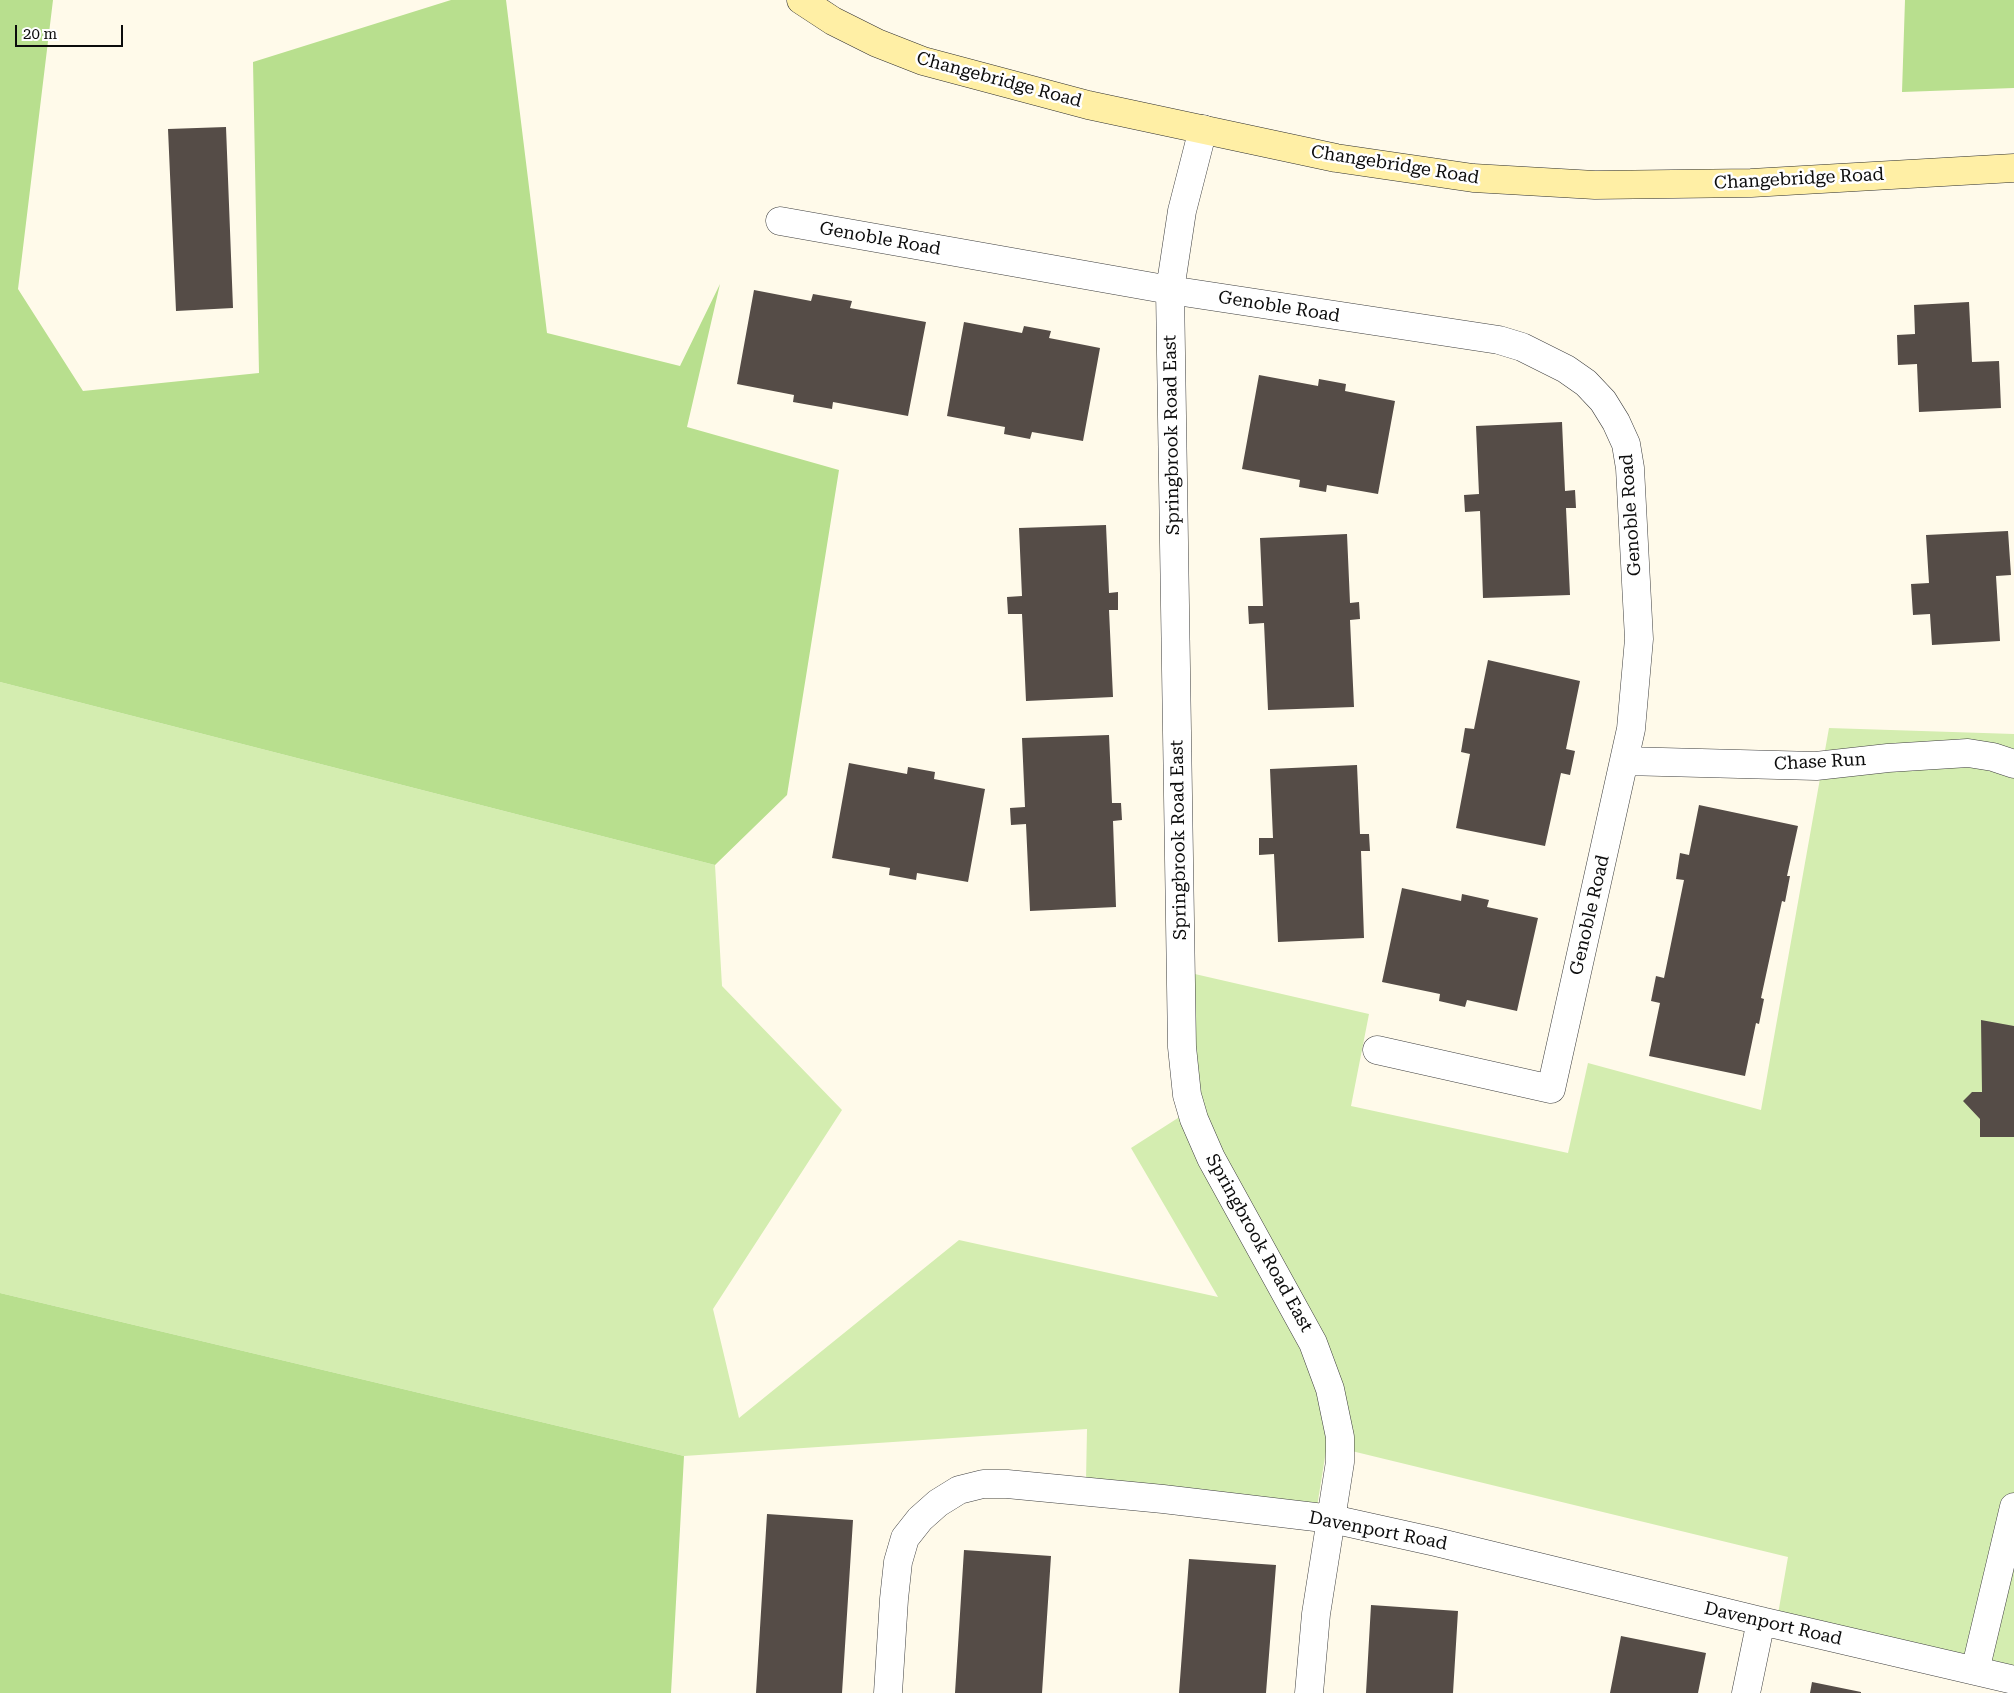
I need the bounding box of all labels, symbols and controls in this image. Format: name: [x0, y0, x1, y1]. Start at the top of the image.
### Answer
scale bar: [18, 15, 125, 47]
text: 20 m: [23, 25, 57, 43]
street label: Changebridge Road: [914, 48, 1084, 112]
street label: Changebridge Road: [1309, 141, 1481, 189]
street label: Changebridge Road: [1714, 164, 1884, 194]
street label: Genoble Road: [818, 218, 942, 260]
street label: Genoble Road: [1217, 287, 1341, 327]
street label: Springbrook Road East: [1159, 335, 1185, 535]
street label: Genoble Road: [1616, 453, 1646, 577]
street label: Springbrook Road East: [1166, 740, 1192, 940]
street label: Chase Run: [1773, 749, 1867, 775]
street label: Genoble Road: [1566, 853, 1614, 977]
street label: Springbrook Road East: [1201, 1150, 1317, 1336]
street label: Davenport Road: [1307, 1507, 1449, 1555]
street label: Davenport Road: [1702, 1598, 1844, 1650]

